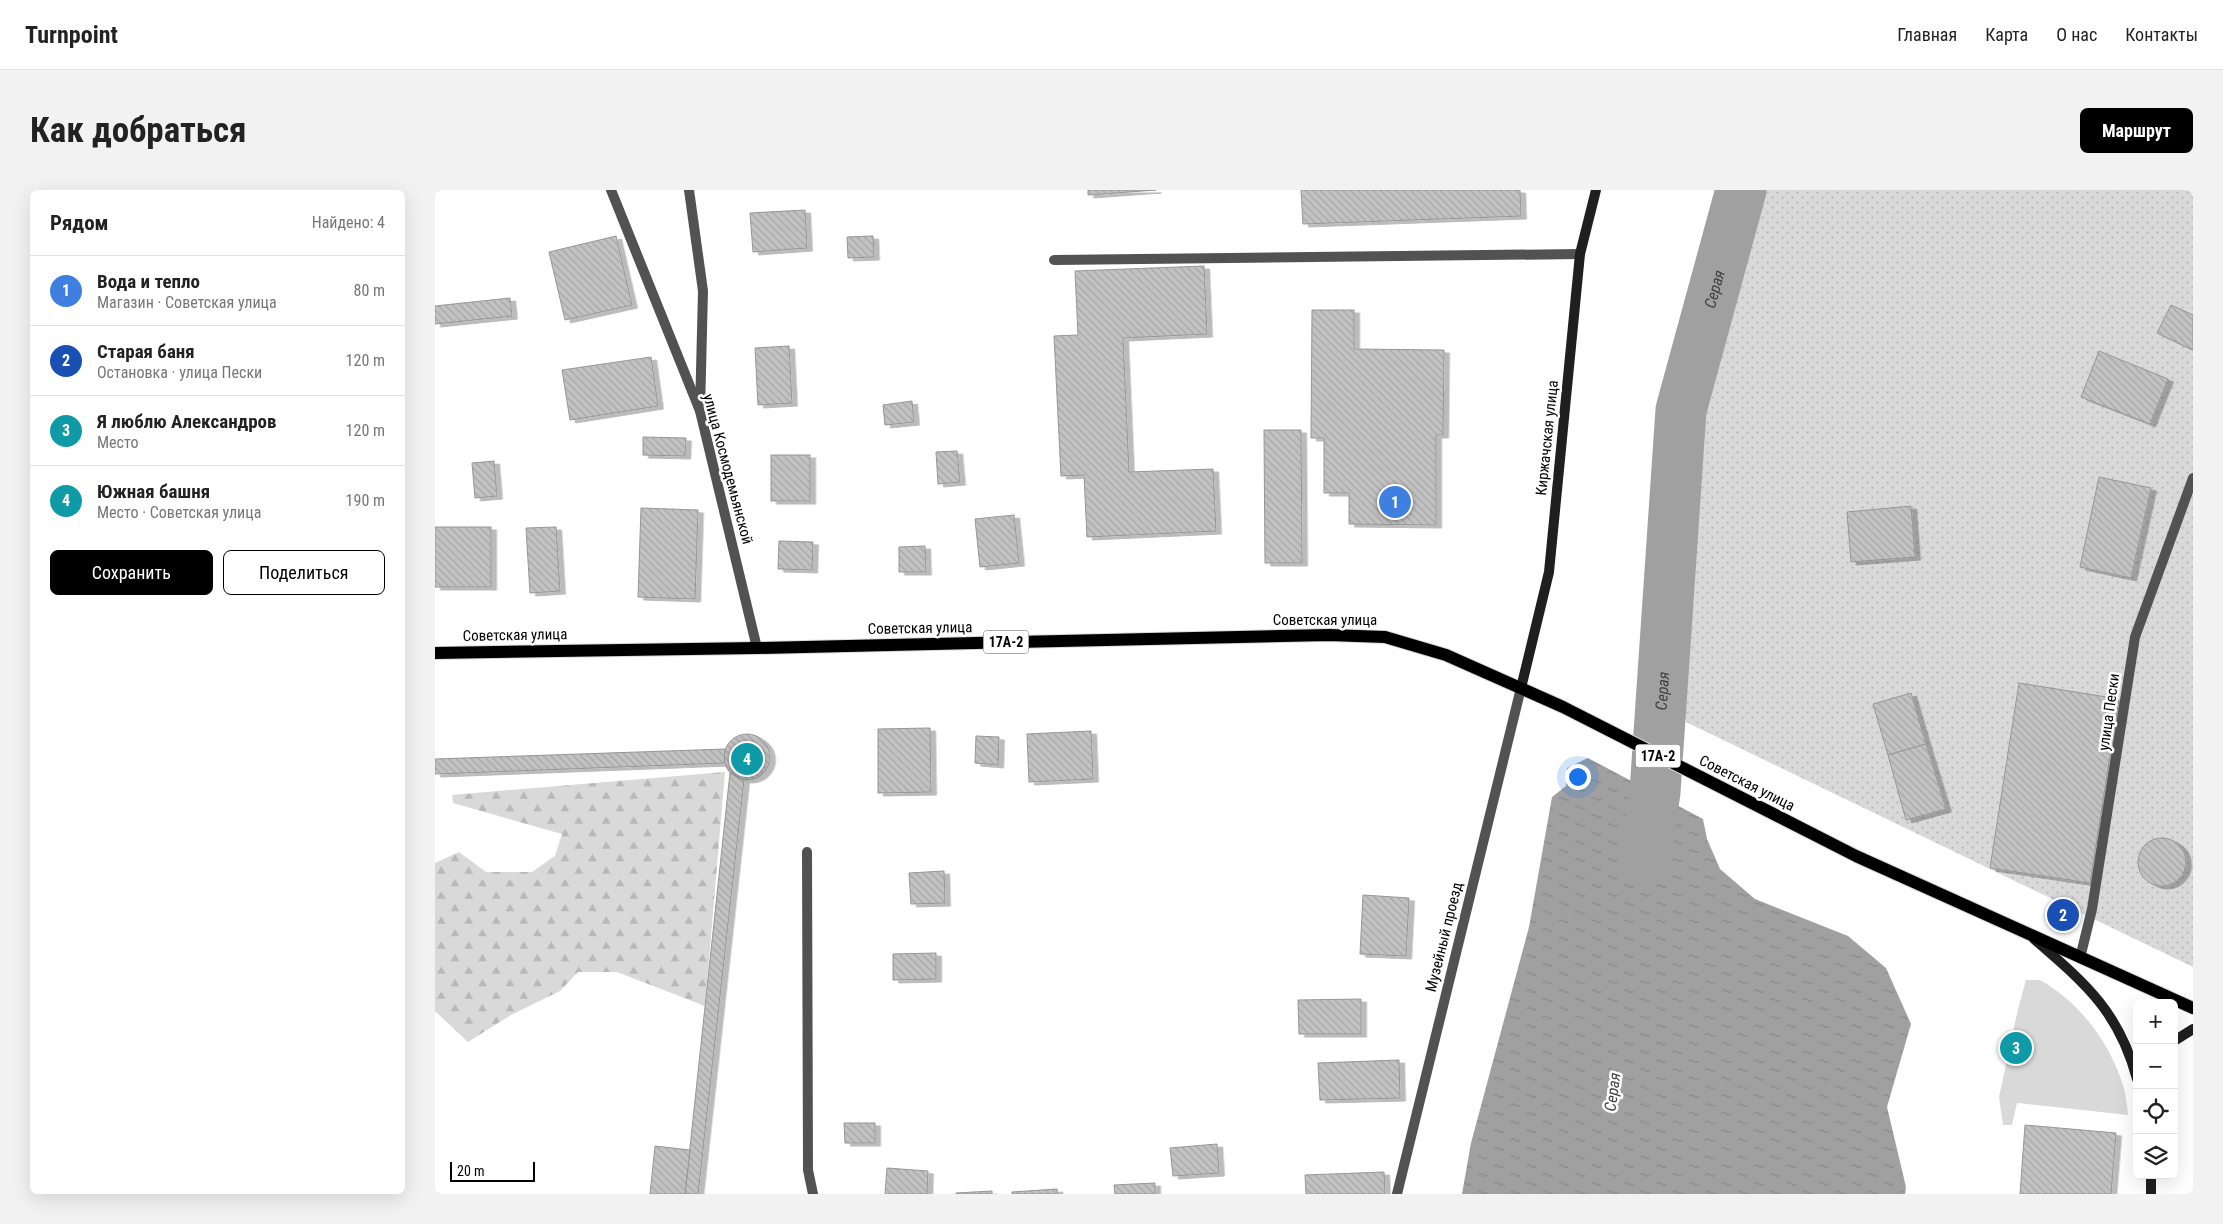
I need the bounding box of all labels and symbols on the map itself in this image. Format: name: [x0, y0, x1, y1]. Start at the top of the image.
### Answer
water label: Серая: [1700, 268, 1729, 310]
street label: Киржачская улица: [1532, 379, 1562, 497]
street label: улица Космодемьянской: [699, 392, 757, 546]
pin: 1: [1379, 483, 1411, 521]
street label: Советская улица: [1273, 611, 1377, 629]
street label: Советская улица: [868, 618, 972, 638]
street label: Советская улица: [463, 625, 567, 645]
road number: 17А-2: [983, 631, 1029, 654]
water label: Серая: [1652, 671, 1673, 711]
street label: улица Пески: [2095, 672, 2123, 752]
pin: 4: [731, 740, 763, 778]
road number: 17А-2: [1635, 744, 1681, 768]
street label: Советская улица: [1696, 751, 1798, 815]
your location: [1565, 764, 1591, 790]
street label: Музейный проезд: [1422, 880, 1466, 994]
pin: 2: [2047, 896, 2079, 934]
pin: 3: [2000, 1029, 2032, 1067]
water label: Серая: [1600, 1071, 1625, 1113]
scale bar: [450, 1159, 535, 1182]

